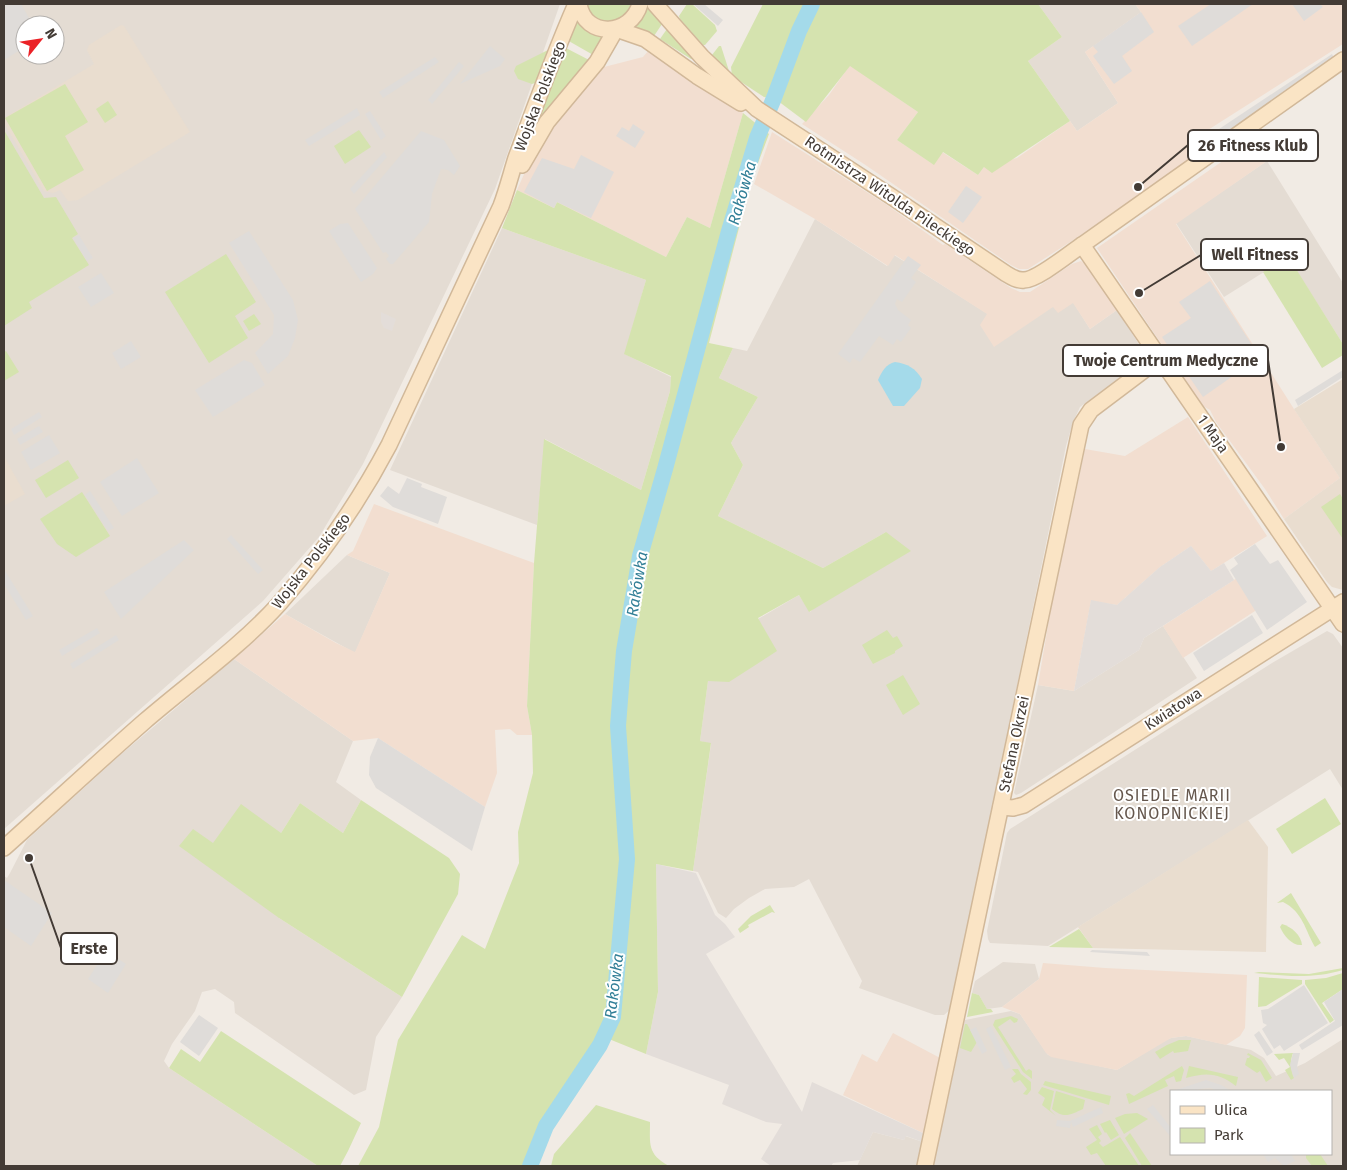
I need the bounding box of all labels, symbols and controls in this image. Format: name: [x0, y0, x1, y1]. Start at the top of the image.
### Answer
north arrow: [15, 15, 65, 65]
text: N: [41, 25, 61, 42]
street label: Wojska Polskiego: [511, 38, 569, 154]
callout: 26 Fitness Klub: [1188, 130, 1318, 161]
street label: Rotmistrza Witolda Pileckiego: [801, 132, 979, 260]
text: 26 Fitness Klub: [1198, 136, 1308, 155]
water label: Rakówka: [724, 159, 760, 227]
callout: Well Fitness: [1201, 239, 1308, 270]
text: Well Fitness: [1212, 245, 1299, 264]
callout: Twoje Centrum Medyczne: [1063, 345, 1268, 376]
text: Twoje Centrum Medyczne: [1074, 351, 1259, 370]
street label: 1 Maja: [1193, 411, 1233, 457]
street label: Wojska Polskiego: [268, 510, 354, 612]
water label: Rakówka: [622, 550, 652, 618]
street label: Kwiatowa: [1141, 684, 1205, 734]
street label: Stefana Okrzei: [995, 694, 1033, 794]
district label: OSIEDLE MARII KONOPNICKIEJ: [1113, 786, 1231, 823]
callout: Erste: [61, 933, 117, 964]
text: Erste: [71, 939, 108, 958]
water label: Rakówka: [601, 952, 627, 1020]
legend: [1170, 1090, 1332, 1155]
text: Ulica: [1214, 1101, 1248, 1119]
text: Park: [1214, 1126, 1244, 1144]

